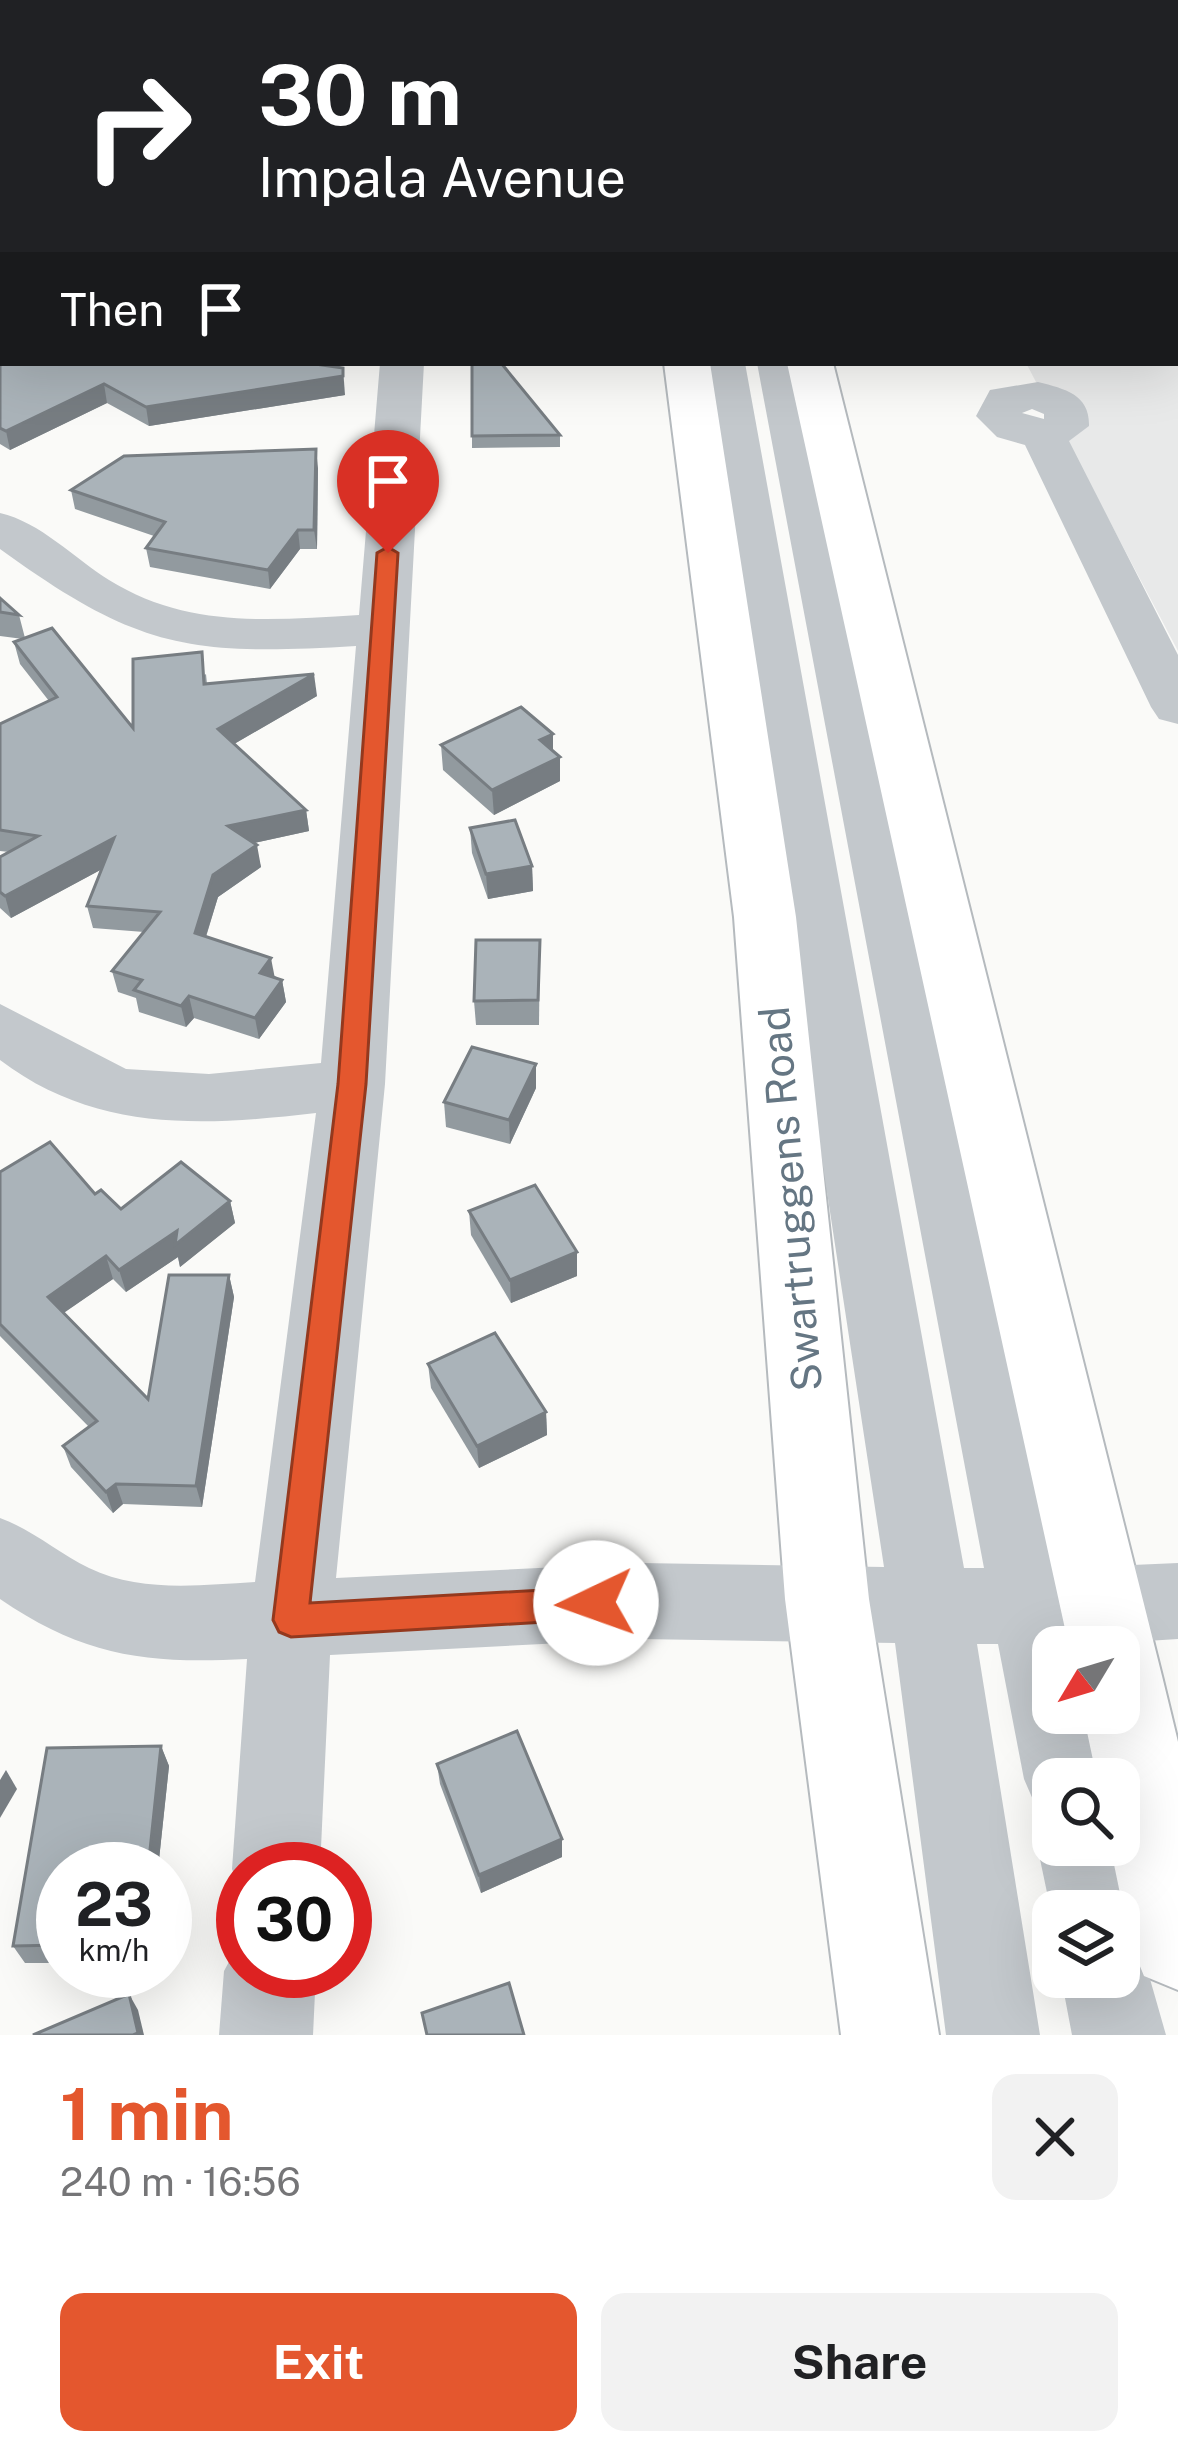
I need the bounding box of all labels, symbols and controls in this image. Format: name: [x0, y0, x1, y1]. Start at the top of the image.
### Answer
text: 30 m: [258, 45, 462, 144]
icon: right: [60, 48, 216, 204]
text: Impala Avenue: [258, 146, 626, 209]
icon: arrive: [188, 276, 254, 342]
text: Then: [60, 283, 164, 336]
pin: [337, 430, 439, 553]
icon: arrive: [355, 448, 421, 514]
street label: Swartruggens Road: [749, 1004, 831, 1394]
position arrow: [533, 1540, 659, 1666]
north arrow: [1032, 1626, 1140, 1734]
map controls: [1032, 1626, 1140, 1998]
button: search: [1032, 1758, 1140, 1866]
speed limit sign: 30: [216, 1842, 372, 1998]
text: 23: [75, 1869, 153, 1940]
button: layers: [1032, 1890, 1140, 1998]
text: km/h: [79, 1932, 149, 1968]
text: 1 min: [60, 2072, 234, 2156]
button: close: [992, 2074, 1118, 2200]
text: 240 m · 16:56: [60, 2159, 301, 2205]
button: Exit: [60, 2293, 577, 2431]
button: Share: [601, 2293, 1118, 2431]

